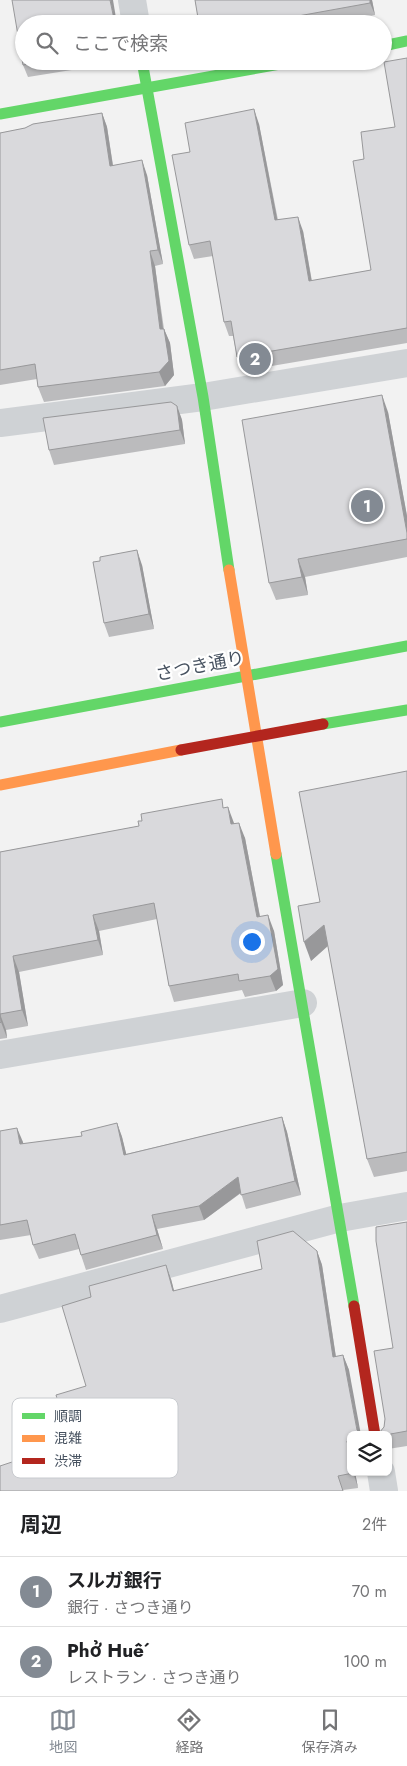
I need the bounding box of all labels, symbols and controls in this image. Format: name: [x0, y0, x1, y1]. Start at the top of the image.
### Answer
search box: [15, 15, 392, 70]
icon: search: [33, 29, 61, 57]
text: ここで検索: [73, 30, 168, 57]
pin: 2: [239, 340, 271, 378]
pin: 1: [351, 487, 383, 525]
street label: さつき通り: [153, 645, 247, 687]
your location: [239, 929, 265, 955]
legend: [12, 1398, 178, 1478]
text: 順調: [54, 1406, 82, 1426]
text: 混雑: [54, 1428, 82, 1448]
map controls: [347, 1431, 392, 1476]
button: layers: [347, 1431, 392, 1476]
text: 渋滞: [54, 1451, 82, 1471]
text: 周辺: [20, 1510, 62, 1540]
text: 2件: [362, 1513, 387, 1536]
text: スルガ銀行: [67, 1567, 161, 1594]
text: 1: [32, 1580, 40, 1603]
text: 70 m: [352, 1580, 387, 1603]
text: 銀行 · さつき通り: [67, 1596, 193, 1619]
text: Phở Huế: [67, 1637, 144, 1664]
text: 2: [31, 1650, 41, 1673]
text: 100 m: [343, 1650, 387, 1673]
text: レストラン · さつき通り: [67, 1666, 241, 1689]
tab: 地図: [49, 1706, 77, 1757]
tab: 経路: [175, 1706, 203, 1757]
tab: 保存済み: [302, 1706, 358, 1757]

